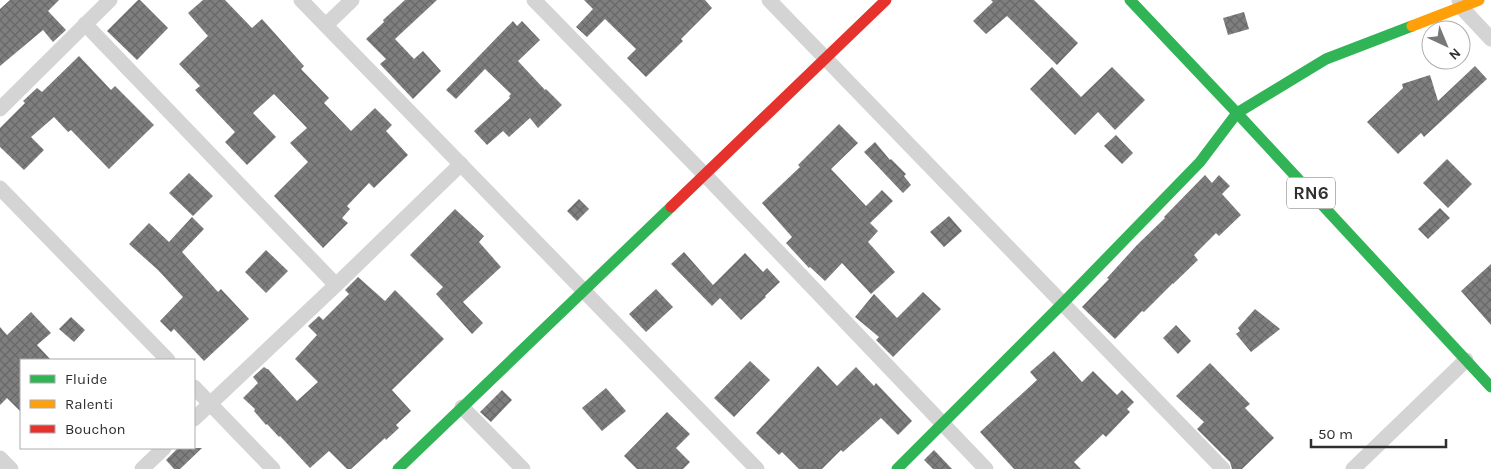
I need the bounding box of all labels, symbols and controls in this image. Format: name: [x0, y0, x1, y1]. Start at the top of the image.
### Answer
north arrow: [1421, 20, 1471, 70]
text: N: [1445, 44, 1464, 64]
road number: RN6: [1287, 178, 1335, 208]
legend: [20, 359, 195, 449]
text: Fluide: [65, 370, 107, 388]
text: Ralenti: [65, 395, 114, 413]
scale bar: [1311, 416, 1446, 448]
text: Bouchon: [65, 420, 126, 438]
text: 50 m: [1318, 425, 1353, 443]

